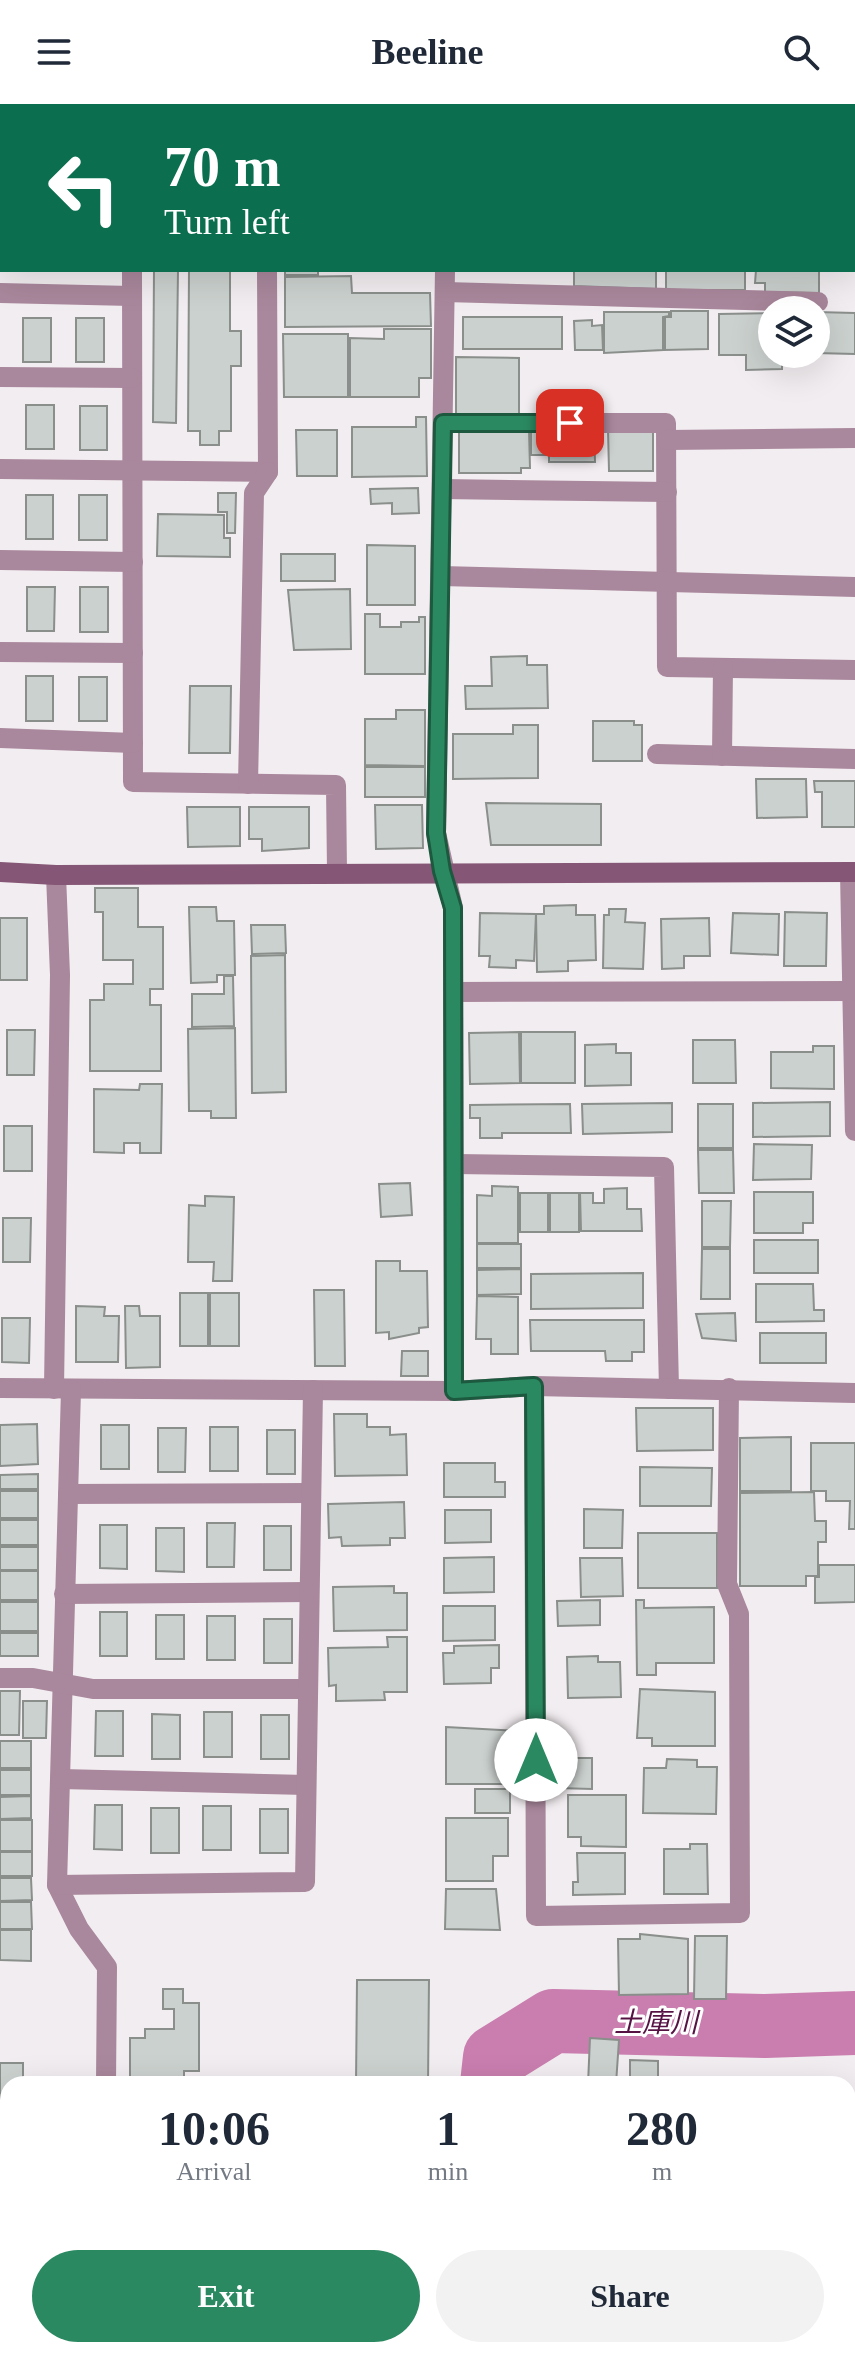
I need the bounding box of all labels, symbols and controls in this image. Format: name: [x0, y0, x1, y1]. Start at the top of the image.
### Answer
icon: menu: [32, 30, 76, 74]
icon: search: [779, 30, 823, 74]
text: Beeline: [372, 32, 483, 72]
icon: left: [32, 136, 136, 240]
text: 70 m: [164, 136, 281, 198]
text: Turn left: [164, 202, 290, 242]
map controls: [758, 296, 830, 368]
button: layers: [758, 296, 830, 368]
pin: [536, 389, 604, 457]
icon: arrive: [548, 401, 592, 445]
position arrow: [494, 1718, 578, 1802]
water label: 土庫川: [614, 2007, 701, 2038]
text: 10:06: [158, 2102, 270, 2155]
text: 1: [436, 2102, 460, 2155]
text: 280: [626, 2102, 698, 2155]
text: Arrival: [176, 2157, 251, 2186]
text: min: [428, 2157, 468, 2186]
text: m: [652, 2157, 672, 2186]
button: Exit: [32, 2250, 420, 2342]
button: Share: [436, 2250, 824, 2342]

